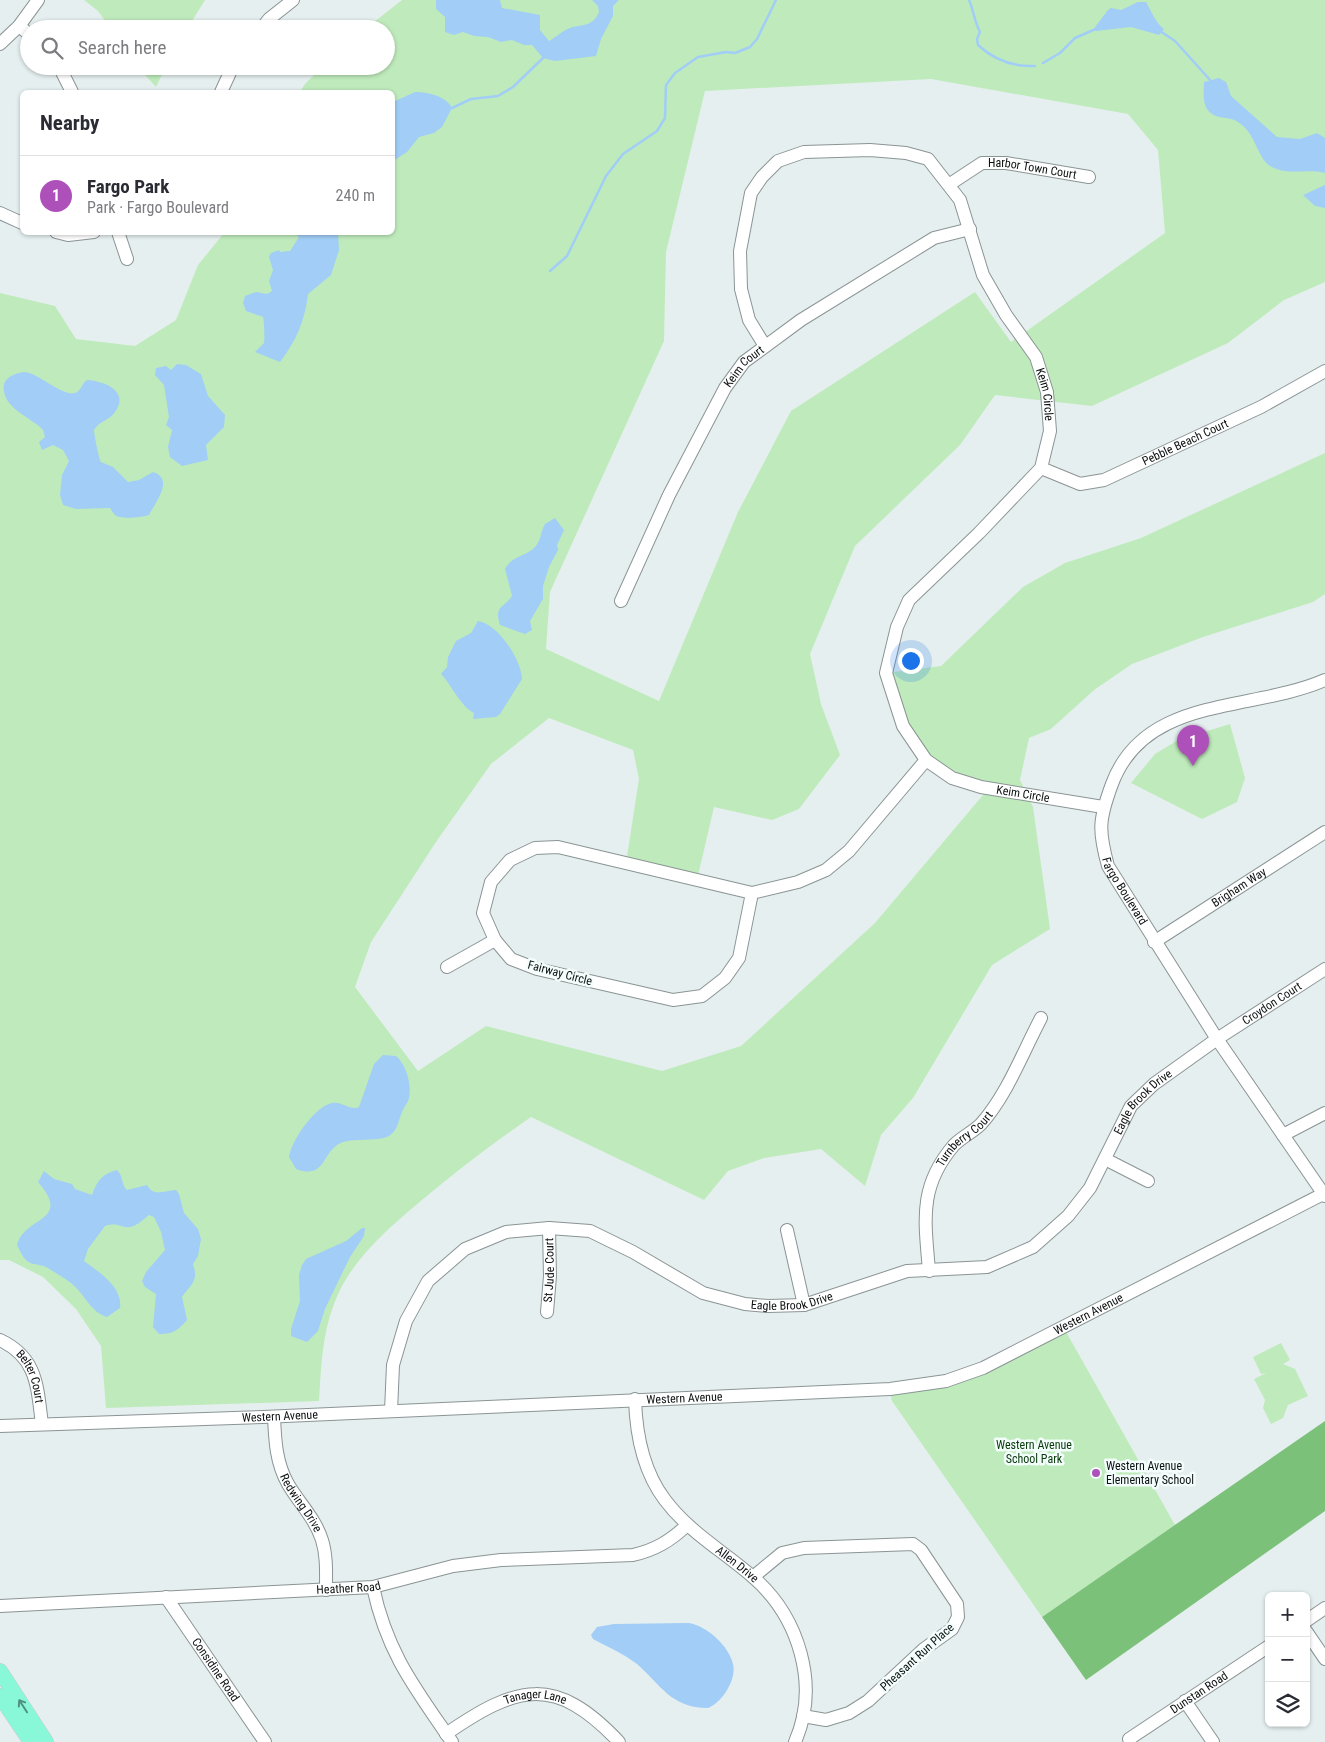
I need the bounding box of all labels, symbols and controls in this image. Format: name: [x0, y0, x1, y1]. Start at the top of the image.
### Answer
search box: [20, 20, 395, 75]
icon: search: [38, 34, 66, 62]
text: Search here: [78, 36, 166, 59]
text: Nearby: [40, 111, 99, 135]
street label: Harbor Town Court: [988, 156, 1078, 182]
text: Fargo Park: [87, 175, 169, 198]
text: 1: [52, 186, 60, 205]
text: 240 m: [336, 186, 375, 205]
text: Park · Fargo Boulevard: [87, 198, 229, 217]
street label: Keim Court: [721, 342, 767, 390]
street label: Keim Circle: [1033, 366, 1056, 422]
street label: Pebble Beach Court: [1140, 416, 1231, 468]
your location: [898, 648, 924, 674]
pin: 1: [1177, 725, 1209, 766]
street label: Keim Circle: [995, 783, 1051, 805]
street label: Fargo Boulevard: [1099, 856, 1150, 927]
street label: Brigham Way: [1209, 865, 1269, 910]
street label: Fairway Circle: [526, 958, 594, 988]
street label: Croydon Court: [1239, 979, 1304, 1028]
street label: Eagle Brook Drive: [1111, 1066, 1175, 1137]
street label: Turnberry Court: [933, 1108, 996, 1169]
street label: St Jude Court: [541, 1237, 557, 1303]
street label: Eagle Brook Drive: [750, 1289, 835, 1313]
street label: Western Avenue: [1051, 1290, 1126, 1338]
street label: Belter Court: [13, 1347, 46, 1404]
street label: Western Avenue: [646, 1389, 723, 1407]
street label: Western Avenue: [242, 1408, 319, 1425]
park label: Western Avenue School Park: [996, 1438, 1072, 1466]
place label: Western Avenue Elementary School: [1106, 1459, 1194, 1487]
marker: Western Avenue Elementary School: [1090, 1467, 1102, 1479]
street label: Redwing Drive: [277, 1472, 325, 1535]
street label: Allen Drive: [713, 1543, 762, 1586]
street label: Heather Road: [316, 1578, 382, 1597]
map controls: [1265, 1592, 1310, 1727]
button: +: [1265, 1592, 1310, 1637]
street label: Pheasant Run Place: [877, 1620, 957, 1694]
street label: Considine Road: [189, 1635, 242, 1704]
button: −: [1265, 1637, 1310, 1682]
street label: Dunstan Road: [1168, 1668, 1230, 1717]
button: layers: [1265, 1682, 1310, 1727]
street label: Tanager Lane: [502, 1687, 569, 1707]
one-way arrow: [18, 1700, 28, 1714]

